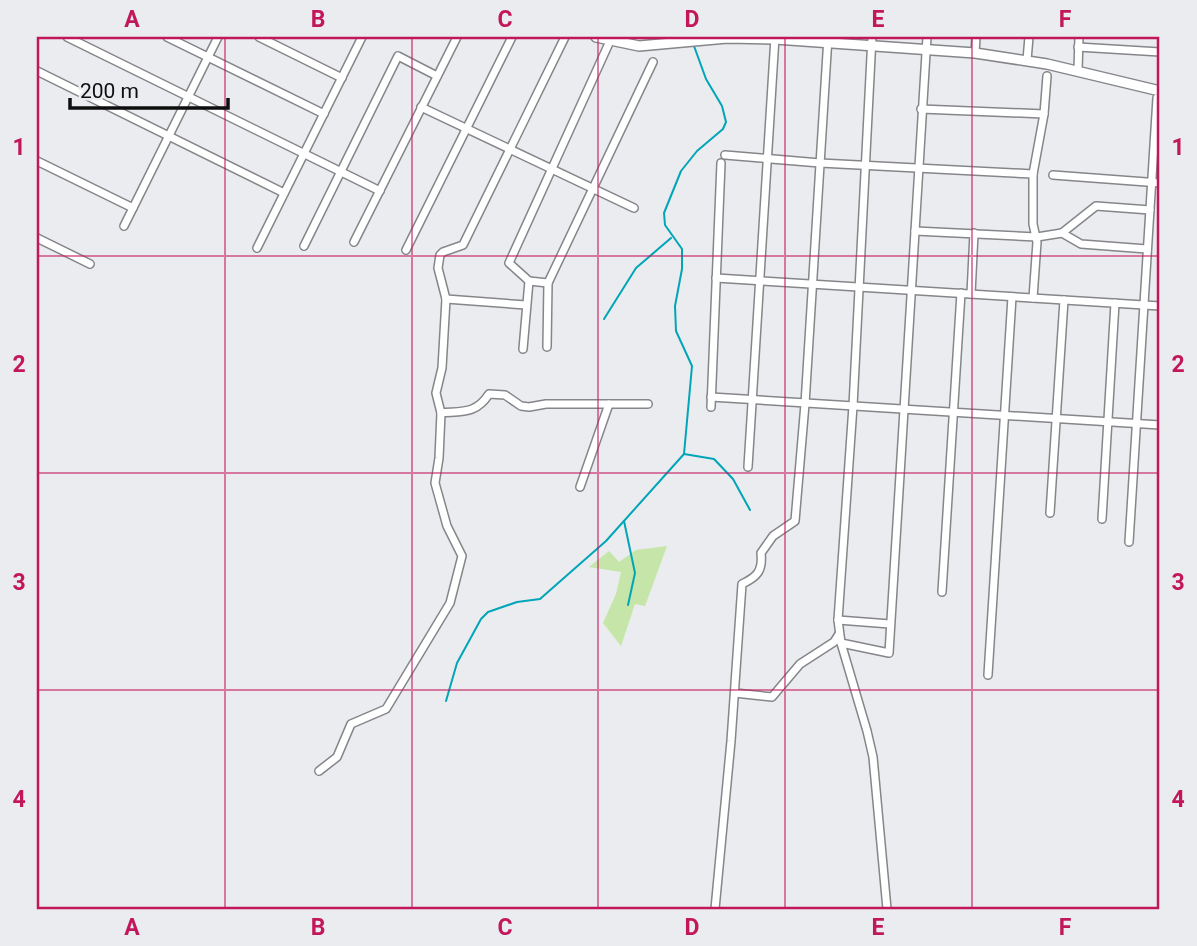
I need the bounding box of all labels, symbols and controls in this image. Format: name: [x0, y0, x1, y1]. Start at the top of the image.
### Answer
text: A: [124, 6, 140, 33]
text: B: [311, 6, 325, 33]
text: C: [497, 6, 513, 33]
text: D: [685, 6, 699, 33]
text: E: [872, 6, 885, 33]
text: F: [1059, 6, 1072, 33]
scale bar: [70, 66, 228, 110]
text: 200 m: [80, 79, 139, 103]
text: 1: [12, 134, 26, 161]
text: 1: [1171, 134, 1185, 161]
text: 2: [12, 351, 26, 378]
text: 2: [1171, 351, 1185, 378]
text: 3: [12, 569, 26, 596]
text: 3: [1171, 569, 1185, 596]
text: 4: [12, 786, 26, 813]
text: 4: [1171, 786, 1185, 813]
text: A: [124, 914, 140, 941]
text: B: [311, 914, 325, 941]
text: C: [497, 914, 513, 941]
text: D: [685, 914, 699, 941]
text: E: [872, 914, 885, 941]
text: F: [1059, 914, 1072, 941]

